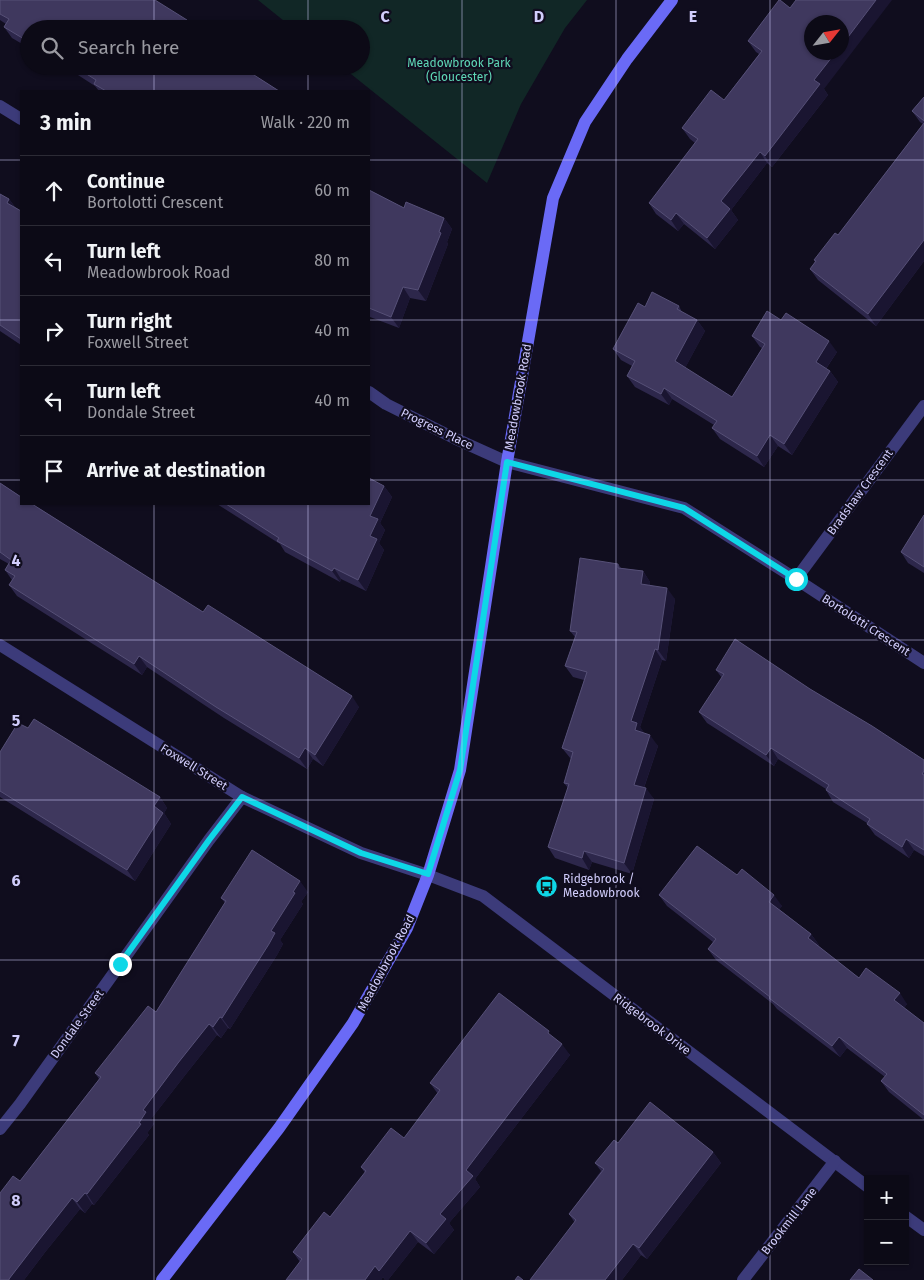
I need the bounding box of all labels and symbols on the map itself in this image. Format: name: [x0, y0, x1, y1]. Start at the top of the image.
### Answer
text: C: [380, 7, 390, 26]
text: D: [534, 7, 544, 26]
text: E: [689, 7, 697, 26]
north arrow: [804, 15, 849, 60]
park label: Meadowbrook Park (Gloucester): [407, 56, 512, 84]
street label: Meadowbrook Road: [502, 343, 534, 451]
street label: Progress Place: [399, 406, 475, 452]
street label: Bradshaw Crescent: [824, 446, 896, 538]
text: 4: [11, 551, 21, 570]
route start: [785, 568, 808, 591]
street label: Bortolotti Crescent: [819, 591, 913, 659]
text: 5: [12, 711, 21, 730]
street label: Foxwell Street: [158, 741, 231, 793]
text: 6: [11, 871, 21, 890]
place label: Ridgebrook / Meadowbrook: [563, 872, 640, 900]
bus stop icon: Ridgebrook / Meadowbrook: [535, 874, 559, 898]
street label: Meadowbrook Road: [355, 912, 417, 1014]
route end: [109, 953, 132, 976]
street label: Dondale Street: [48, 987, 107, 1061]
street label: Ridgebrook Drive: [611, 990, 693, 1058]
text: 7: [12, 1031, 20, 1050]
street label: Brookmill Lane: [758, 1185, 820, 1257]
text: 8: [11, 1191, 21, 1210]

